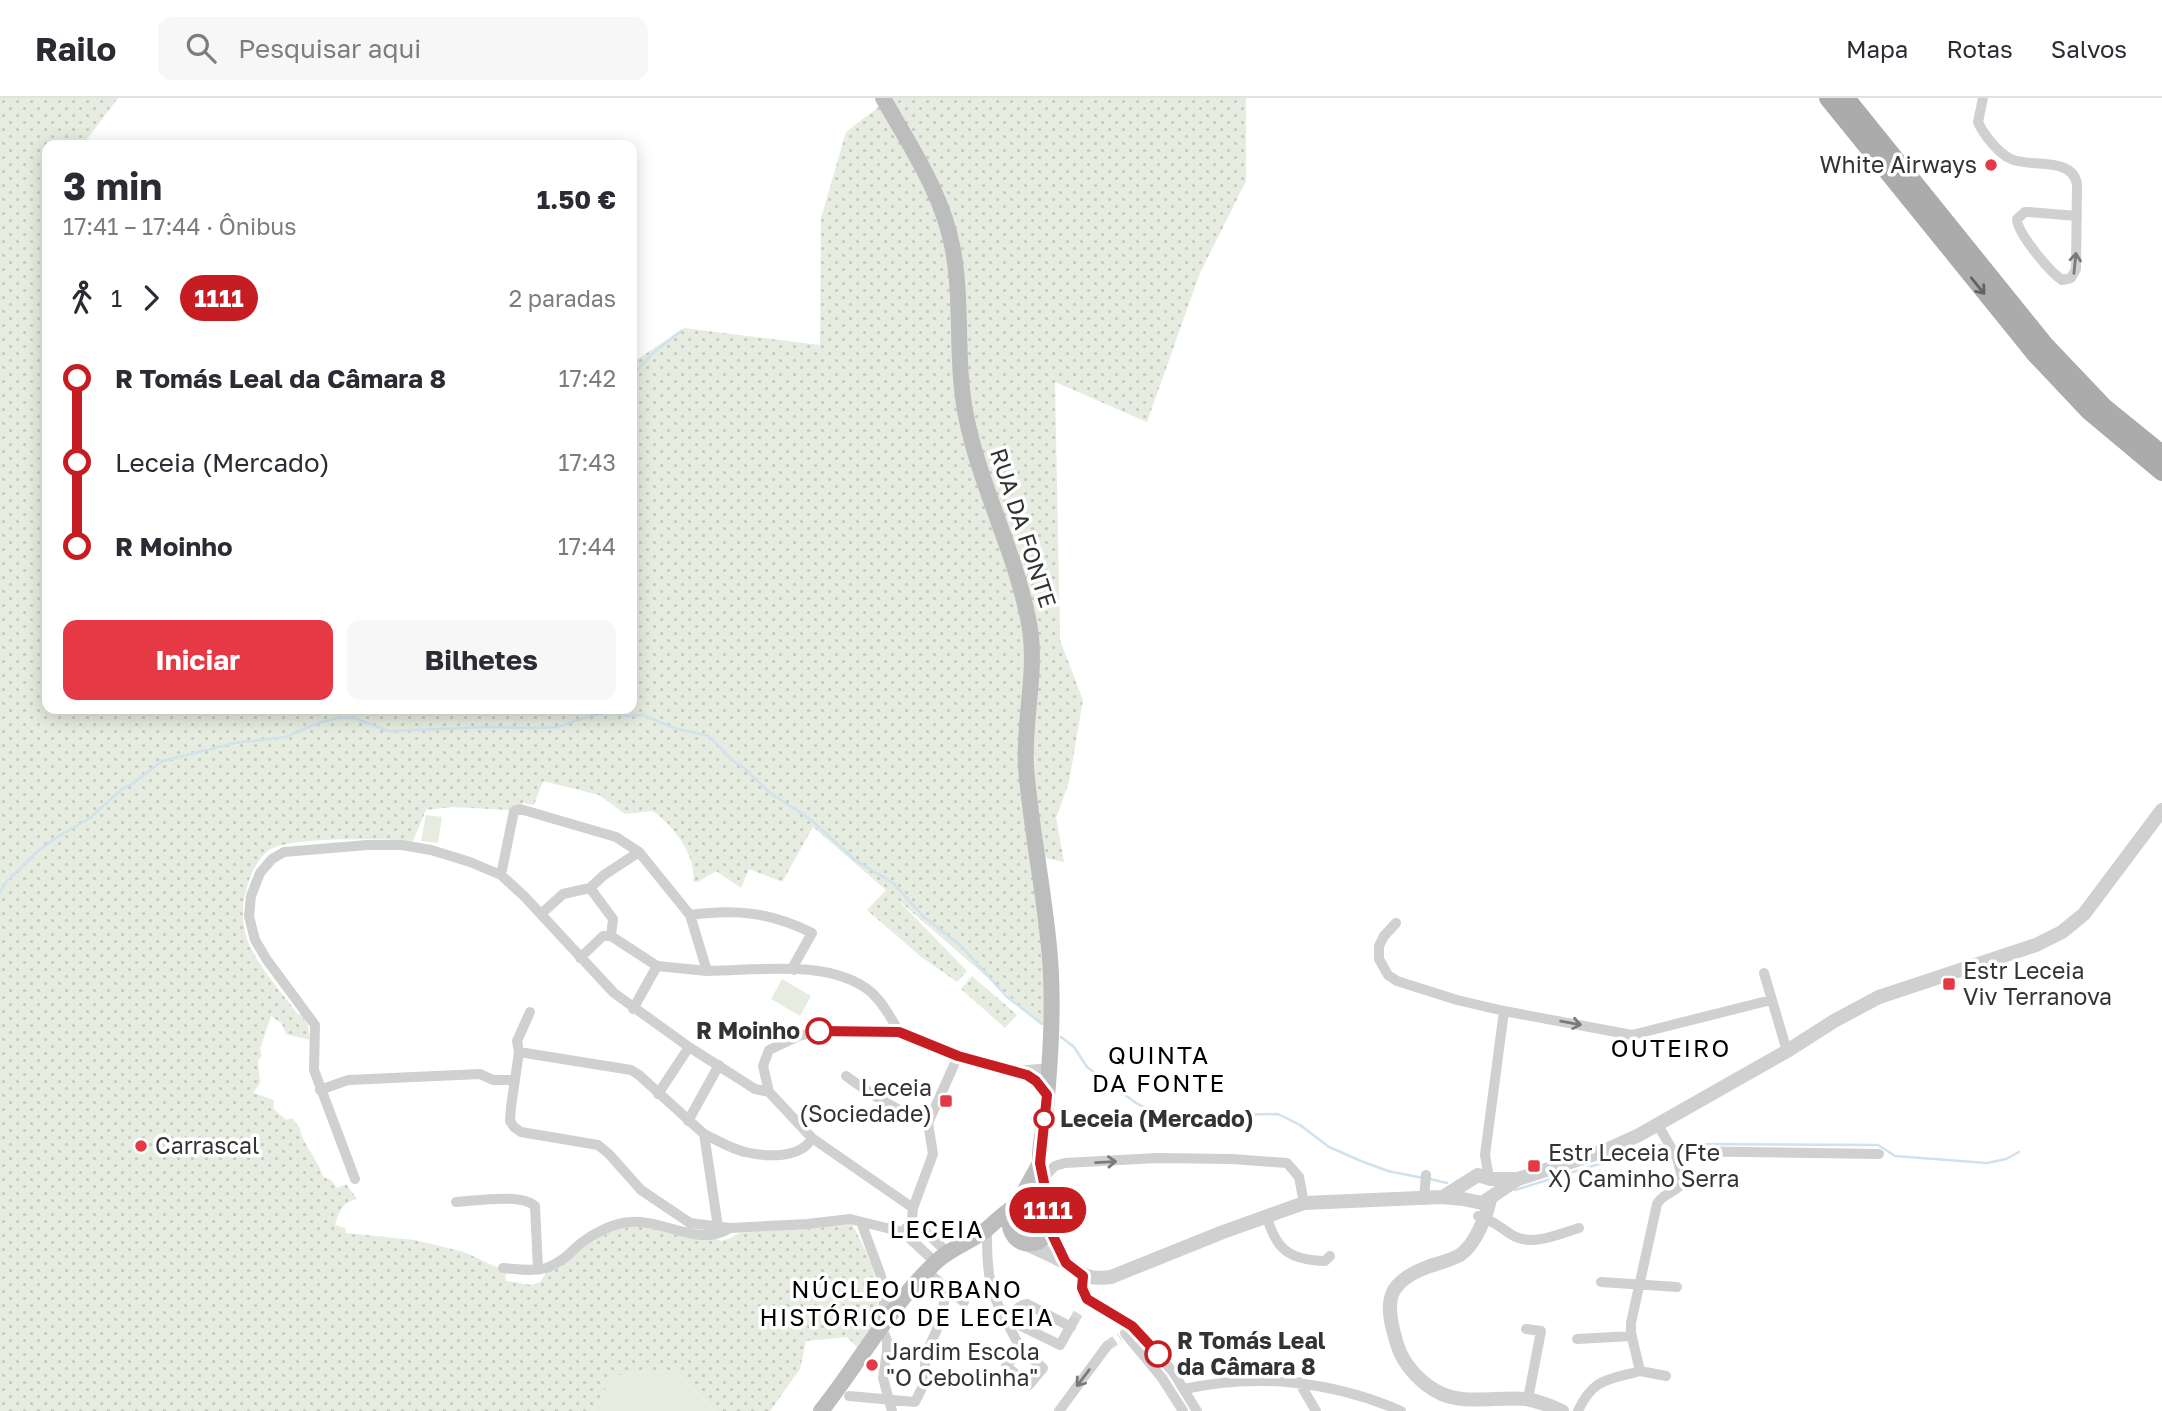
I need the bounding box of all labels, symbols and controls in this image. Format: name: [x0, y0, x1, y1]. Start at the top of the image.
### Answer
search box: [158, 17, 648, 80]
text: Railo: [35, 29, 116, 68]
icon: search: [182, 29, 220, 67]
text: Pesquisar aqui: [238, 33, 421, 64]
text: Mapa: [1846, 34, 1908, 63]
text: Rotas: [1946, 34, 2013, 63]
text: Salvos: [2051, 34, 2127, 63]
place label: White Airways: [1820, 150, 1977, 178]
marker: White Airways: [1983, 157, 1999, 173]
text: 3 min: [63, 163, 162, 208]
text: 1.50 €: [537, 184, 616, 215]
text: 17:41 – 17:44 · Ônibus: [63, 212, 296, 240]
one-way arrow: [2069, 252, 2082, 275]
one-way arrow: [1970, 276, 1985, 294]
icon: walk: [63, 279, 101, 317]
icon: forward: [132, 279, 170, 317]
text: 1111: [194, 283, 244, 312]
text: 1: [111, 284, 122, 312]
text: 2 paradas: [509, 284, 616, 312]
text: R Tomás Leal da Câmara 8: [115, 363, 446, 394]
text: 17:42: [558, 364, 616, 392]
street label: RUA DA FONTE: [985, 445, 1063, 611]
text: Leceia (Mercado): [115, 447, 330, 478]
text: 17:43: [558, 448, 616, 476]
text: R Moinho: [115, 531, 233, 562]
text: 17:44: [558, 532, 616, 560]
button: Iniciar: [63, 620, 333, 700]
button: Bilhetes: [347, 620, 616, 700]
place label: Estr Leceia Viv Terranova: [1963, 956, 2112, 1010]
marker: Estr Leceia Viv Terranova: [1941, 976, 1957, 992]
place label: R Moinho: [696, 1016, 800, 1044]
one-way arrow: [1559, 1016, 1582, 1030]
marker: R Moinho: [806, 1018, 832, 1044]
district label: OUTEIRO: [1611, 1033, 1731, 1062]
district label: QUINTA DA FONTE: [1092, 1040, 1226, 1097]
place label: Leceia (Sociedade): [799, 1073, 932, 1127]
marker: Leceia (Sociedade): [938, 1093, 954, 1109]
place label: Leceia (Mercado): [1060, 1104, 1254, 1132]
marker: Leceia (Mercado): [1034, 1109, 1054, 1129]
place label: Carrascal: [155, 1131, 259, 1159]
marker: Carrascal: [133, 1138, 149, 1154]
place label: Estr Leceia (Fte X) Caminho Serra: [1548, 1138, 1739, 1192]
one-way arrow: [1094, 1155, 1117, 1168]
marker: Estr Leceia (Fte X) Caminho Serra: [1526, 1158, 1542, 1174]
line badge: 1111: [999, 1187, 1097, 1233]
text: 1111: [1023, 1195, 1073, 1224]
district label: LECEIA: [890, 1214, 984, 1243]
district label: NÚCLEO URBANO HISTÓRICO DE LECEIA: [759, 1274, 1055, 1331]
place label: R Tomás Leal da Câmara 8: [1177, 1326, 1326, 1380]
place label: Jardim Escola "O Cebolinha": [886, 1337, 1040, 1391]
marker: R Tomás Leal da Câmara 8: [1145, 1341, 1171, 1367]
marker: Jardim Escola "O Cebolinha": [864, 1357, 880, 1373]
one-way arrow: [1076, 1369, 1091, 1388]

